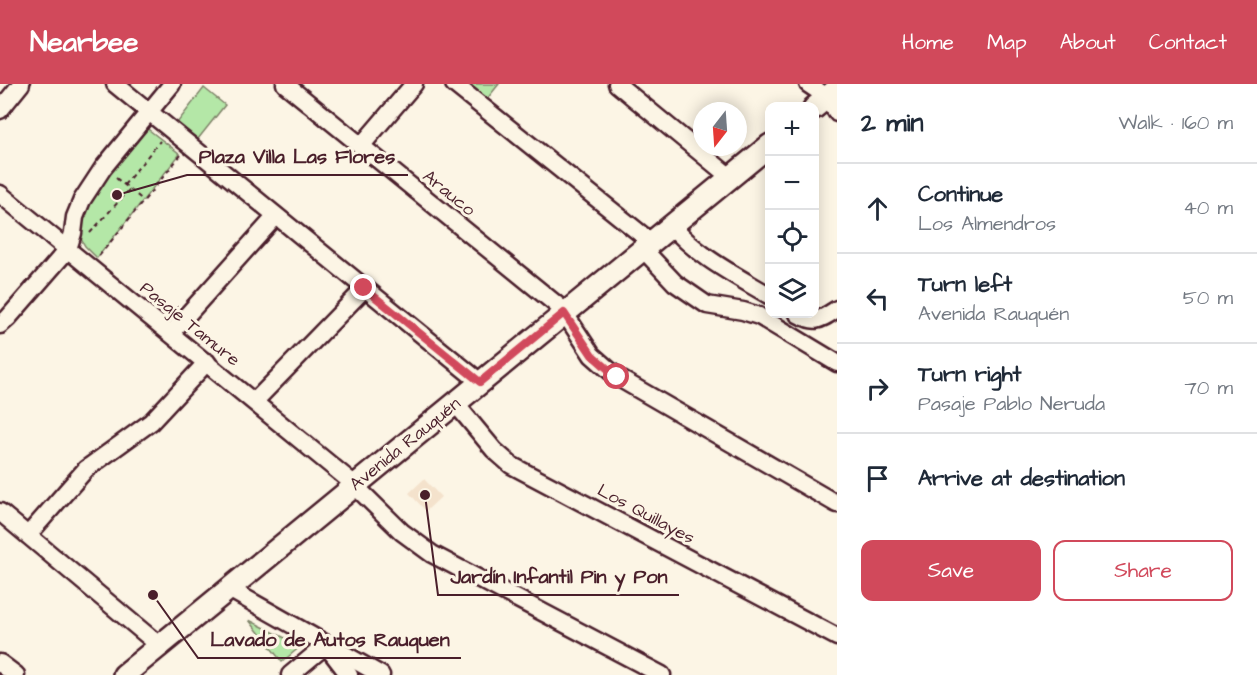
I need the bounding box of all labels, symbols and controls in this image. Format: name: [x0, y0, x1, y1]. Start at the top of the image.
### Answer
text: Nearbee: [30, 23, 138, 62]
text: Home: [902, 28, 954, 57]
text: Map: [987, 28, 1027, 57]
text: About: [1060, 28, 1116, 57]
text: Contact: [1149, 28, 1227, 57]
north arrow: [693, 102, 747, 156]
map controls: [765, 102, 819, 318]
button: +: [765, 102, 819, 156]
text: 2 min: [861, 105, 923, 141]
text: Walk · 160 m: [1118, 109, 1233, 137]
callout: Plaza Villa Las Flores: [187, 137, 408, 175]
text: Plaza Villa Las Flores: [199, 143, 395, 171]
button: −: [765, 156, 819, 210]
street label: Arauco: [417, 164, 481, 222]
text: Continue: [918, 179, 1003, 210]
icon: ahead: [861, 192, 894, 225]
text: 40 m: [1183, 194, 1233, 222]
button: locate: [765, 210, 819, 264]
text: Los Almendros: [918, 210, 1056, 238]
button: layers: [765, 264, 819, 318]
text: Turn left: [918, 269, 1012, 300]
route end: [350, 274, 376, 300]
street label: Pasaje Tamure: [135, 276, 246, 372]
icon: left: [861, 282, 894, 315]
text: 50 m: [1183, 284, 1233, 312]
text: Avenida Rauquén: [918, 300, 1069, 328]
text: Turn right: [918, 359, 1021, 390]
route start: [603, 363, 629, 389]
icon: right: [861, 372, 894, 405]
text: 70 m: [1185, 374, 1233, 402]
text: Pasaje Pablo Neruda: [918, 390, 1105, 418]
street label: Avenida Rauquén: [344, 391, 466, 497]
icon: arrive: [861, 462, 894, 495]
text: Arrive at destination: [918, 463, 1125, 494]
street label: Los Quillayes: [592, 478, 699, 551]
button: Save: [861, 540, 1041, 601]
button: Share: [1053, 540, 1233, 601]
callout: Jardín Infantil Pin y Pon: [438, 557, 679, 595]
text: Jardín Infantil Pin y Pon: [449, 563, 668, 592]
callout: Lavado de Autos Rauquen: [198, 620, 461, 658]
text: Lavado de Autos Rauquen: [210, 626, 450, 654]

